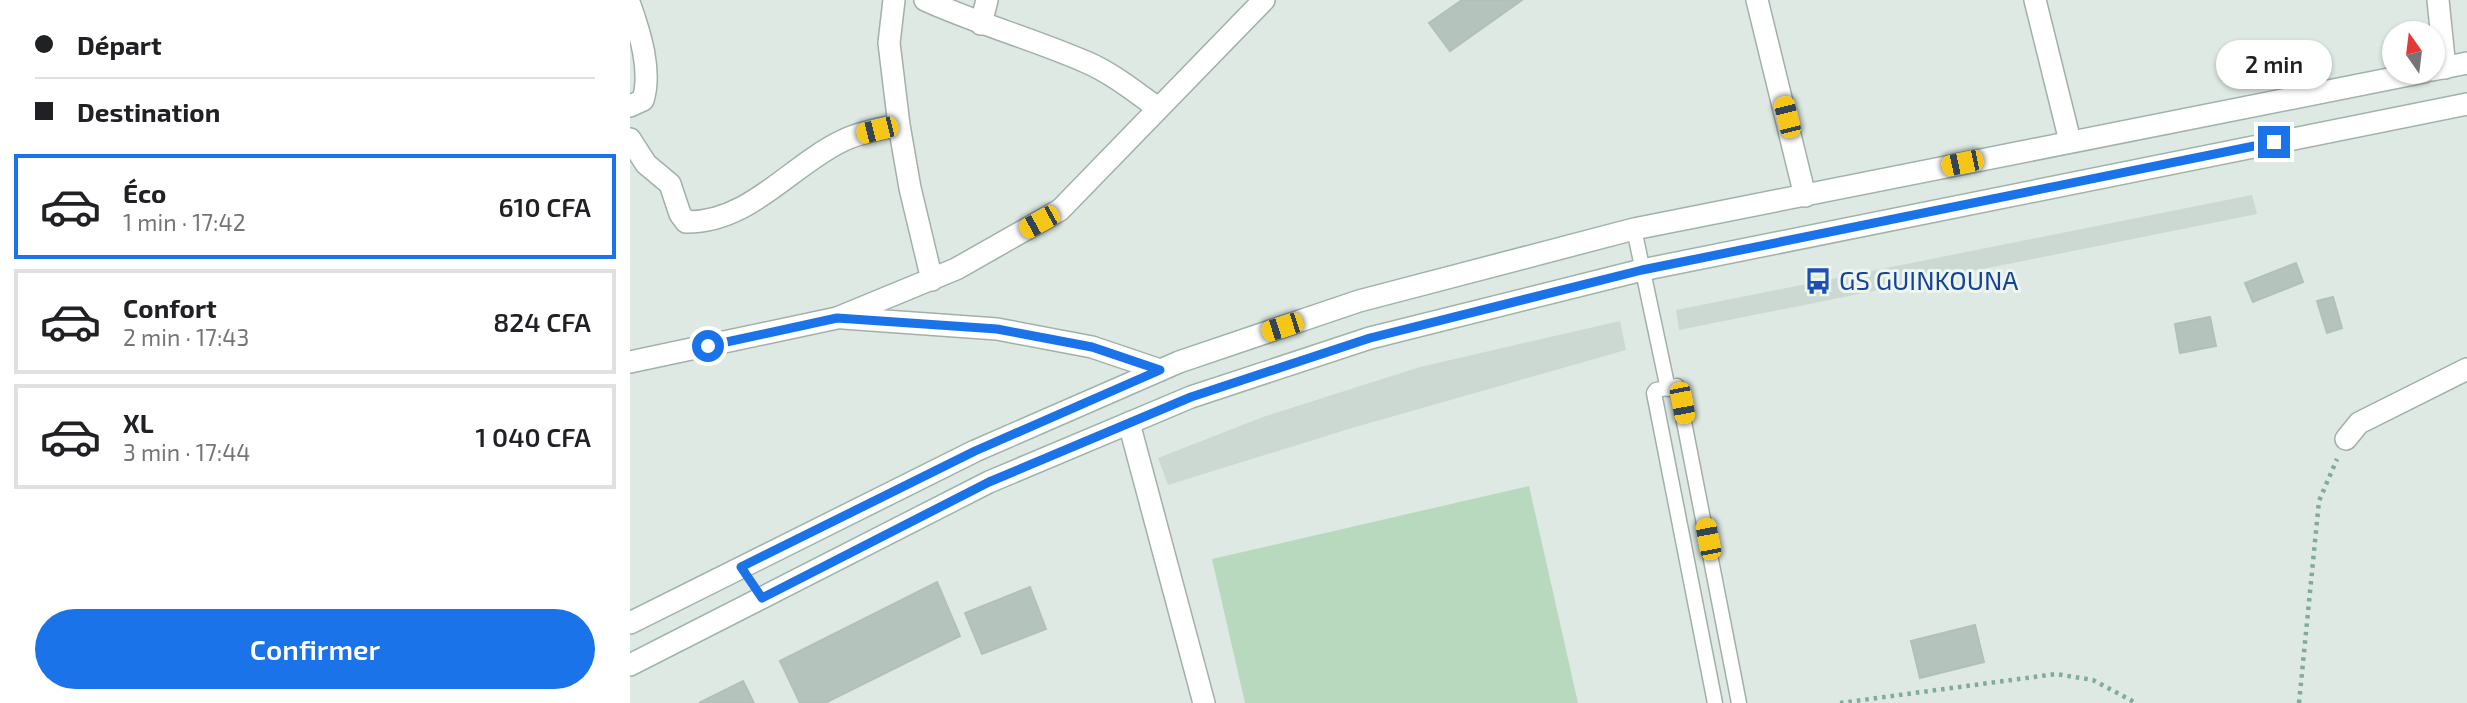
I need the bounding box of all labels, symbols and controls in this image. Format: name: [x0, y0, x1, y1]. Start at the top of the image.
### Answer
north arrow: [2382, 21, 2445, 84]
map controls: [2382, 21, 2445, 84]
text: Départ: [77, 29, 162, 60]
callout: 2 min: [2216, 40, 2332, 90]
text: 2 min: [2245, 50, 2303, 78]
car: [1772, 94, 1803, 140]
text: Destination: [77, 96, 220, 127]
car: [855, 115, 900, 145]
route end: [2258, 126, 2290, 158]
car: [1940, 148, 1985, 178]
icon: car: [39, 175, 102, 238]
text: Éco: [123, 177, 166, 208]
text: 610 CFA: [498, 191, 591, 222]
car: [1016, 203, 1063, 241]
text: 1 min · 17:42: [123, 208, 246, 236]
place label: GS GUINKOUNA: [1839, 264, 2018, 295]
bus stop icon: GS GUINKOUNA: [1803, 266, 1833, 296]
icon: car: [39, 290, 102, 353]
text: Confort: [123, 292, 217, 323]
text: 824 CFA: [493, 306, 591, 337]
car: [1259, 311, 1306, 343]
text: 2 min · 17:43: [123, 323, 249, 351]
route start: [692, 330, 724, 362]
car: [1668, 380, 1697, 426]
icon: car: [39, 405, 102, 468]
text: XL: [123, 407, 154, 438]
text: 1 040 CFA: [475, 421, 591, 452]
text: 3 min · 17:44: [123, 438, 250, 466]
car: [1694, 516, 1723, 562]
button: Confirmer: [35, 609, 595, 689]

